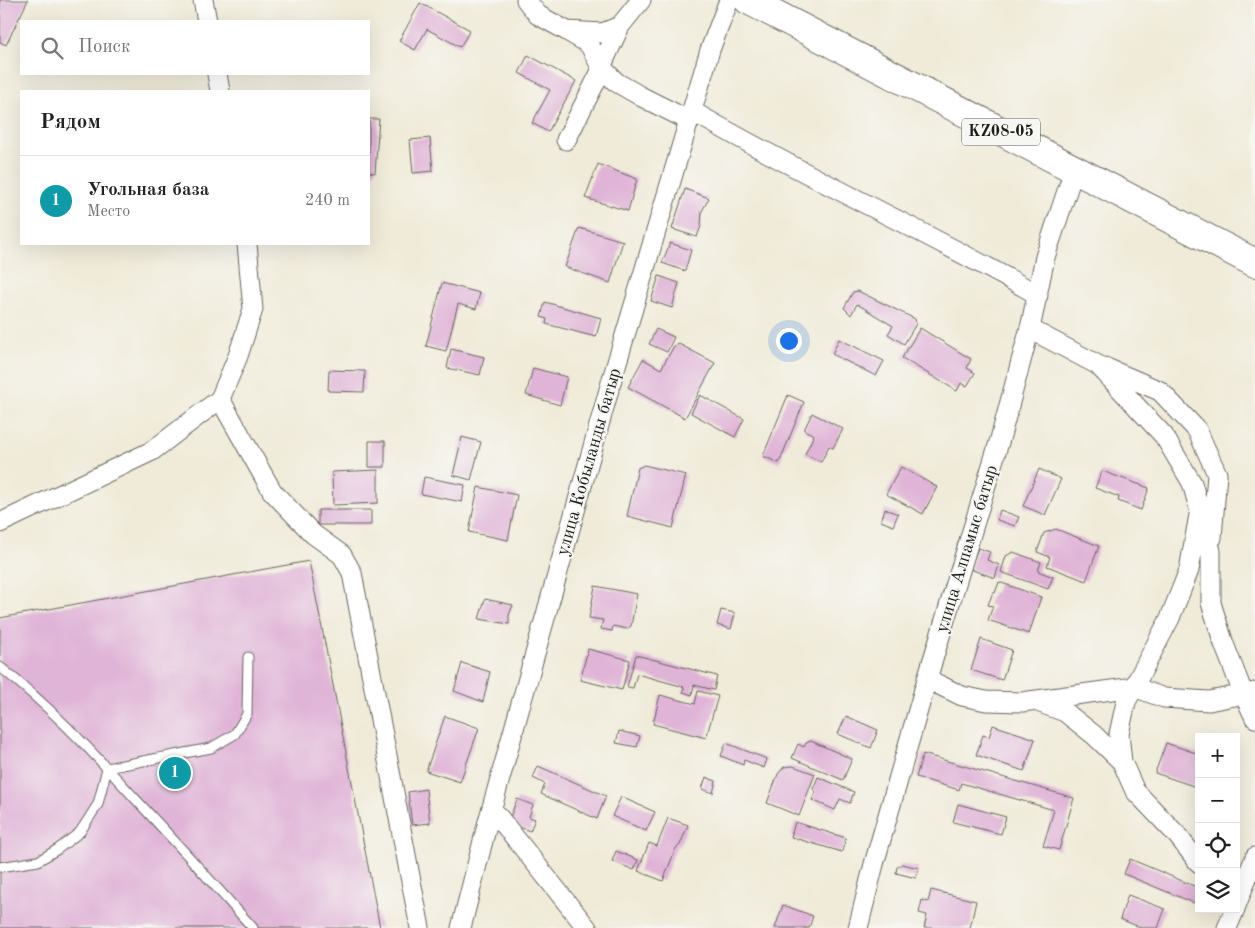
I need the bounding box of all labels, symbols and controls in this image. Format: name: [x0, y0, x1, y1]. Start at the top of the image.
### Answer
search box: [20, 20, 370, 75]
icon: search: [38, 34, 66, 62]
text: Поиск: [78, 38, 130, 57]
text: Рядом: [40, 112, 101, 133]
road number: KZ08-05: [962, 118, 1040, 146]
text: Угольная база: [87, 181, 209, 200]
text: 1: [51, 193, 61, 209]
text: 240 m: [305, 193, 350, 209]
text: Место: [87, 204, 130, 220]
your location: [776, 328, 802, 354]
street label: улица Кобыланды батыр: [554, 366, 624, 558]
street label: улица Алпамыс батыр: [933, 463, 1001, 635]
map controls: [1195, 733, 1240, 913]
button: +: [1195, 733, 1240, 778]
pin: 1: [159, 754, 191, 792]
button: −: [1195, 778, 1240, 823]
button: locate: [1195, 823, 1240, 868]
button: layers: [1195, 868, 1240, 913]

